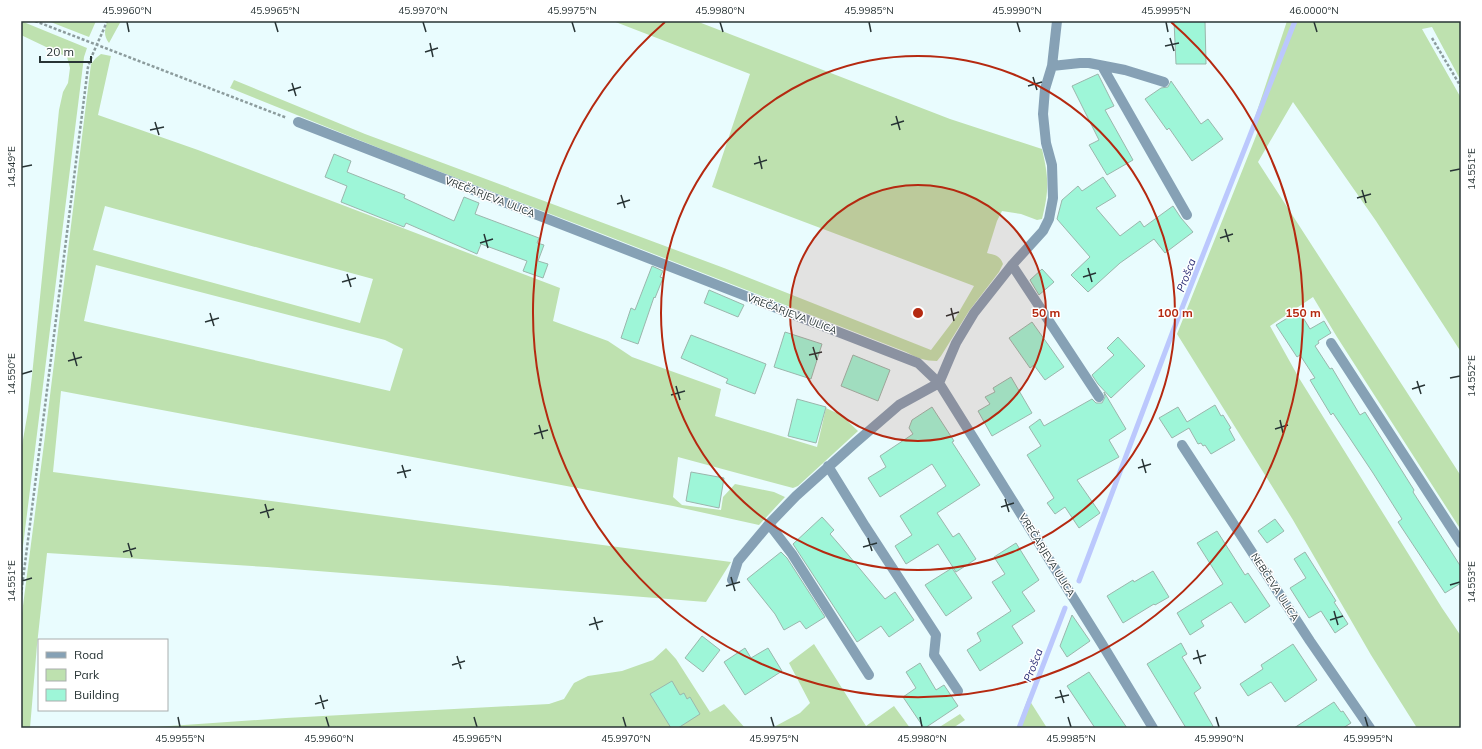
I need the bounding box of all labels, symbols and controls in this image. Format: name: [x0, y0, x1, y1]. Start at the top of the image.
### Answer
text: 45.9960°N: [102, 4, 152, 17]
text: 45.9965°N: [250, 4, 300, 17]
text: 45.9970°N: [398, 4, 448, 17]
text: 45.9975°N: [547, 4, 597, 17]
text: 45.9980°N: [695, 4, 745, 17]
text: 45.9985°N: [844, 4, 894, 17]
text: 45.9990°N: [992, 4, 1042, 17]
text: 45.9995°N: [1141, 4, 1191, 17]
text: 46.0000°N: [1289, 4, 1339, 17]
scale bar: [40, 38, 91, 64]
text: 20 m: [46, 44, 74, 59]
text: 14.549°E: [5, 146, 18, 188]
text: 14.551°E: [1465, 148, 1478, 190]
street label: VREČARJEVA ULICA: [443, 174, 538, 220]
water label: Prošca: [1173, 256, 1199, 294]
street label: VREČARJEVA ULICA: [745, 291, 840, 337]
text: 50 m: [1032, 305, 1060, 320]
text: 100 m: [1157, 305, 1193, 320]
text: 150 m: [1285, 305, 1321, 320]
centre of rings: [911, 306, 925, 320]
text: 14.550°E: [5, 353, 18, 395]
text: 14.552°E: [1465, 355, 1478, 397]
street label: VREČARJEVA ULICA: [1016, 511, 1078, 600]
street label: NEBČEVA ULICA: [1248, 551, 1302, 624]
text: 14.551°E: [5, 560, 18, 602]
text: 14.553°E: [1465, 561, 1478, 603]
legend: [38, 639, 168, 711]
water label: Prošca: [1020, 646, 1046, 684]
text: Road: [74, 647, 103, 662]
text: Park: [74, 667, 100, 682]
text: Building: [74, 687, 119, 702]
text: 45.9955°N: [155, 732, 205, 745]
text: 45.9960°N: [304, 732, 354, 745]
text: 45.9965°N: [452, 732, 502, 745]
text: 45.9970°N: [601, 732, 651, 745]
text: 45.9975°N: [749, 732, 799, 745]
text: 45.9980°N: [897, 732, 947, 745]
text: 45.9985°N: [1046, 732, 1096, 745]
text: 45.9990°N: [1194, 732, 1244, 745]
text: 45.9995°N: [1343, 732, 1393, 745]

